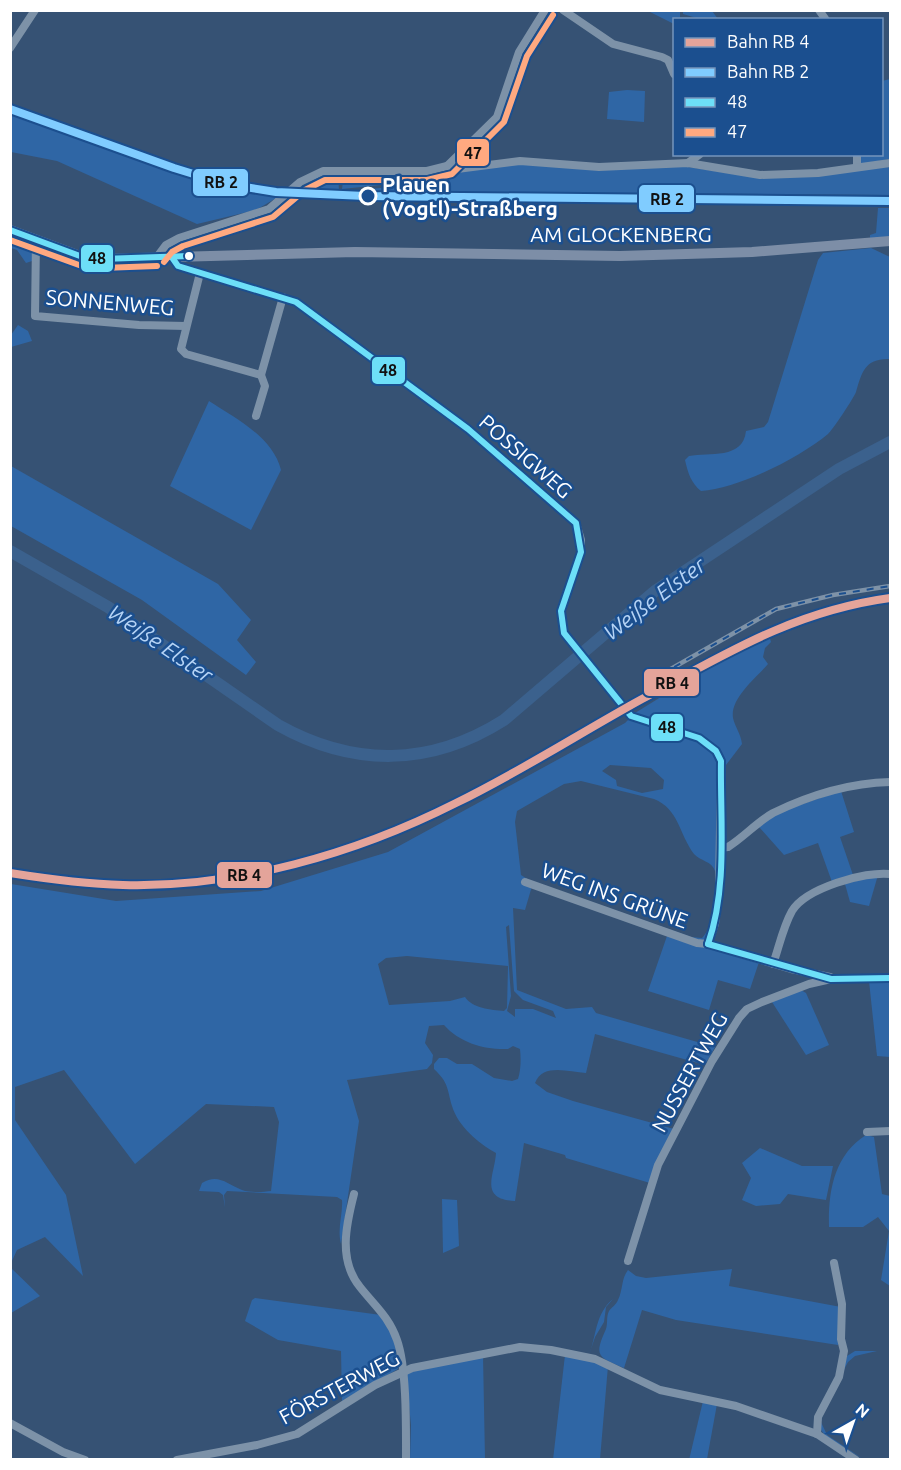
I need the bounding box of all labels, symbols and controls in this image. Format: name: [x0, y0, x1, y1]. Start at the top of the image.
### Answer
legend: [673, 18, 883, 156]
text: Bahn RB 4: [727, 31, 809, 51]
text: Bahn RB 2: [727, 61, 809, 81]
text: 48: [727, 91, 747, 111]
text: 47: [727, 121, 747, 141]
line badge: 47: [456, 138, 490, 167]
text: 47: [464, 144, 482, 162]
line badge: RB 2: [192, 168, 249, 197]
place label: Plauen (Vogtl)-Straßberg: [382, 172, 558, 220]
text: RB 2: [204, 173, 238, 191]
line badge: RB 2: [638, 184, 695, 213]
marker: Plauen (Vogtl)-Straßberg: [359, 187, 377, 205]
text: RB 2: [650, 190, 684, 208]
street label: AM GLOCKENBERG: [530, 222, 712, 246]
line badge: 48: [80, 244, 114, 273]
text: 48: [88, 249, 106, 267]
unlabelled marker: [183, 250, 195, 262]
street label: SONNENWEG: [45, 284, 175, 320]
line badge: 48: [371, 356, 406, 385]
text: 48: [379, 361, 397, 379]
street label: POSSIGWEG: [475, 409, 577, 503]
water label: Weiße Elster: [598, 551, 711, 645]
water label: Weiße Elster: [103, 599, 219, 688]
line badge: RB 4: [643, 668, 700, 697]
text: RB 4: [655, 674, 689, 692]
line badge: 48: [650, 713, 684, 742]
text: 48: [658, 718, 676, 736]
street label: WEG INS GRÜNE: [539, 857, 691, 933]
line badge: RB 4: [216, 861, 273, 889]
text: RB 4: [227, 866, 261, 884]
street label: NUSSERTWEG: [646, 1008, 732, 1136]
street label: FÖRSTERWEG: [275, 1345, 403, 1429]
north arrow: [823, 1392, 883, 1452]
text: N: [852, 1400, 873, 1421]

